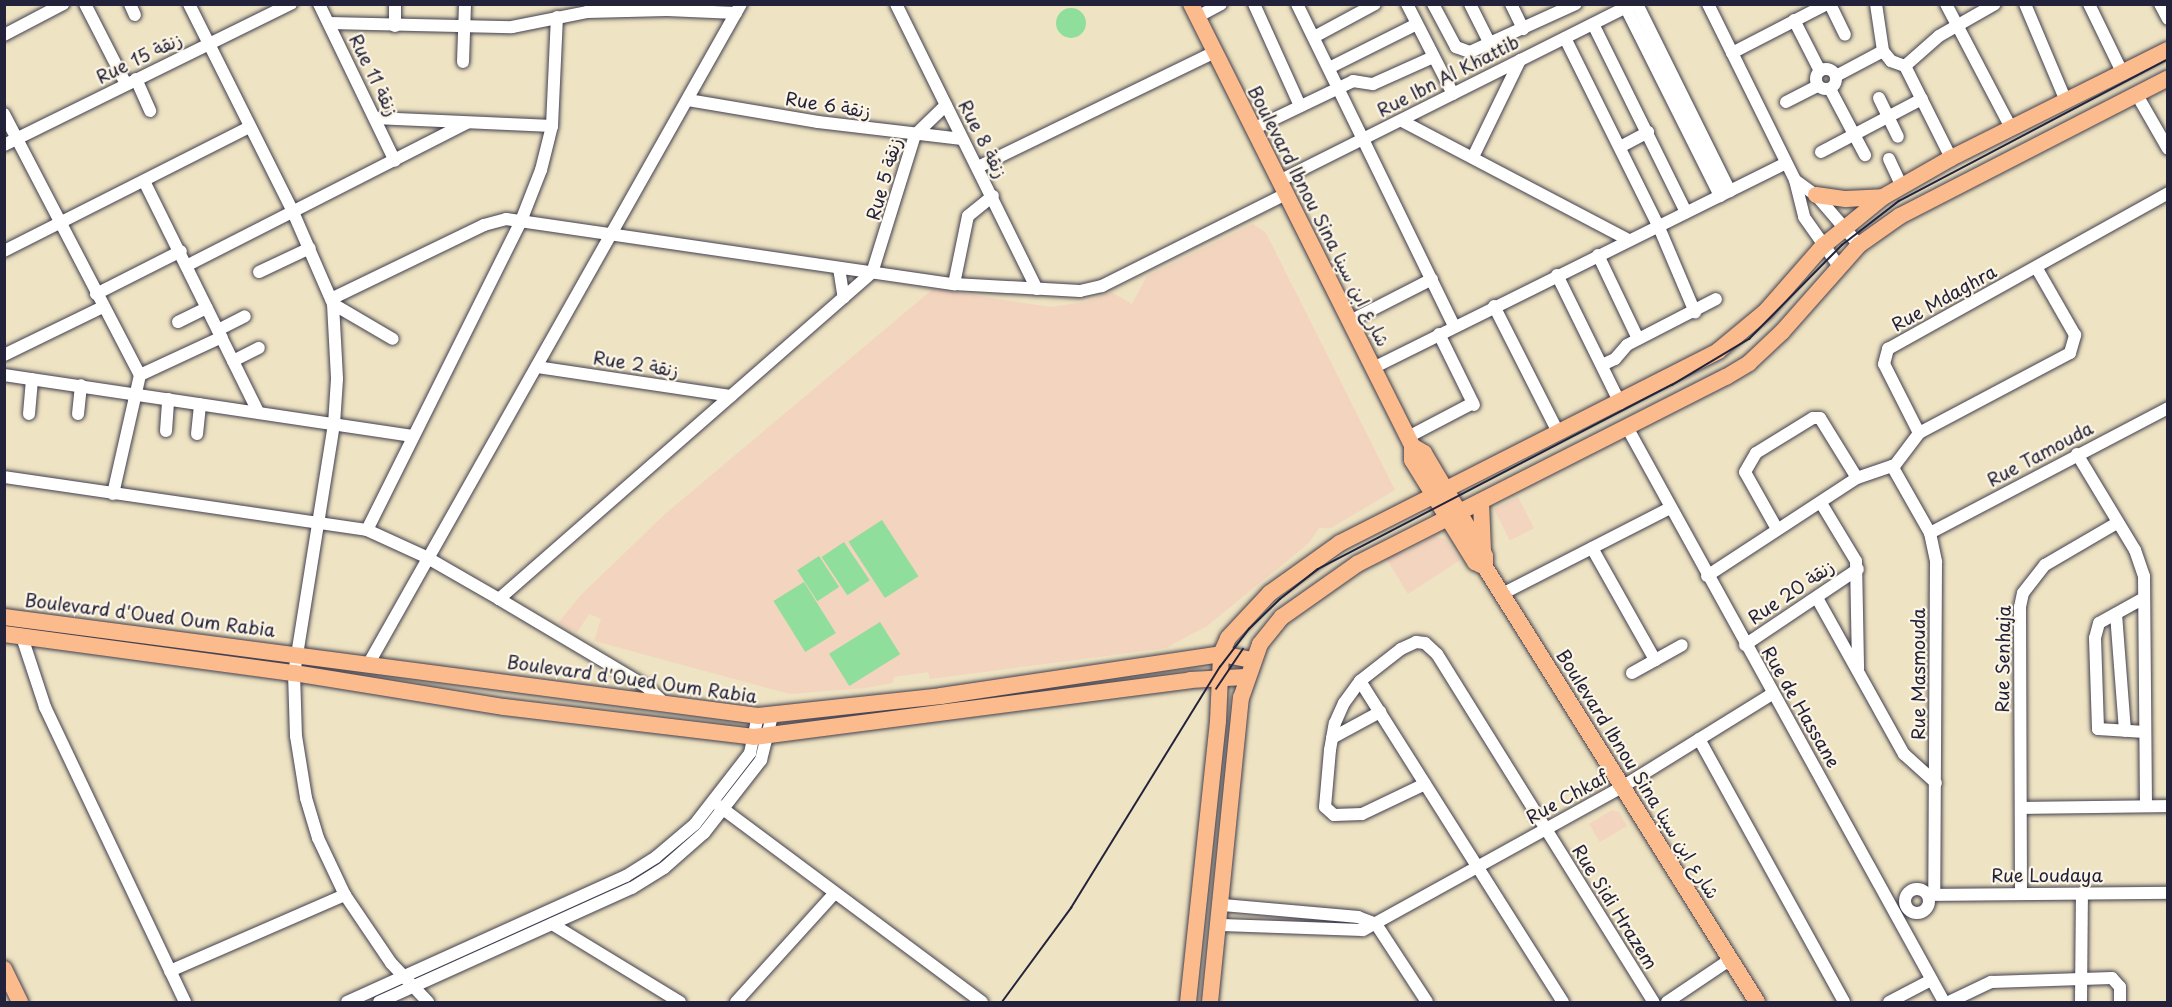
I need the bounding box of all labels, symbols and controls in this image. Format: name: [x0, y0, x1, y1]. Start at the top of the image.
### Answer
street label: Rue 15 زنقة: [92, 28, 186, 88]
street label: Rue 11 زنقة: [345, 30, 403, 120]
street label: Rue Ibn Al Khattib: [1372, 30, 1524, 122]
street label: Boulevard Ibnou Sina شارع ابن سينا: [1243, 81, 1395, 351]
street label: Rue 6 زنقة: [783, 88, 873, 122]
street label: Rue 8 زنقة: [954, 96, 1012, 182]
street label: Rue 5 زنقة: [862, 135, 906, 223]
street label: Rue Mdaghra: [1888, 260, 2000, 336]
street label: Rue 2 زنقة: [591, 347, 681, 381]
street label: Rue Tamouda: [1983, 417, 2097, 491]
street label: Rue 20 زنقة: [1743, 555, 1839, 629]
street label: Boulevard d'Oued Oum Rabia: [22, 589, 278, 641]
street label: Rue Senhaja: [1991, 604, 2015, 714]
street label: Rue Masmouda: [1907, 607, 1929, 741]
street label: Rue de Hassane: [1757, 641, 1845, 773]
street label: Boulevard Ibnou Sina شارع ابن سينا: [1552, 645, 1724, 903]
street label: Boulevard d'Oued Oum Rabia: [505, 651, 759, 707]
street label: Rue Chkaf: [1522, 765, 1612, 829]
street label: Rue Sidi Hrazem: [1567, 840, 1663, 974]
street label: Rue Loudaya: [1991, 864, 2103, 886]

